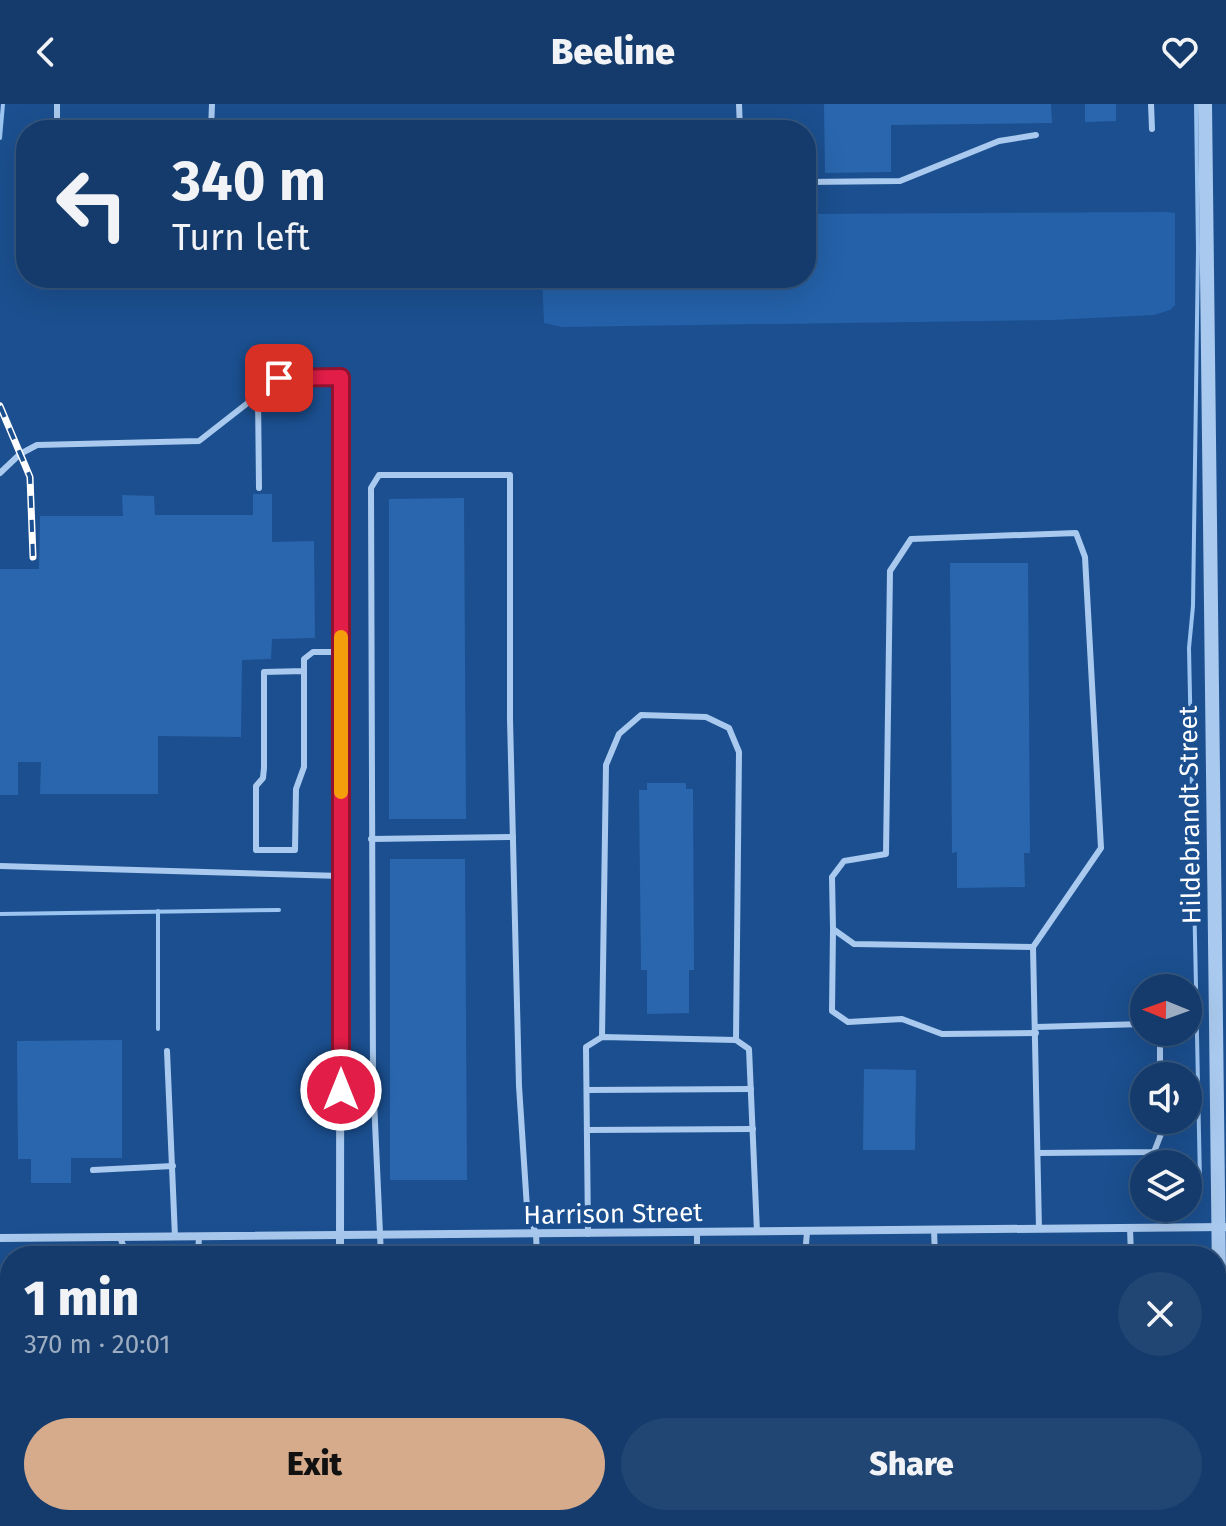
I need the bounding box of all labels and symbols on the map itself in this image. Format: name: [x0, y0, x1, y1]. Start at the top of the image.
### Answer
pin: [245, 344, 313, 412]
street label: Hildebrandt Street: [1173, 705, 1207, 925]
north arrow: [1130, 974, 1202, 1046]
position arrow: [299, 1048, 383, 1132]
street label: Harrison Street: [523, 1197, 703, 1231]

